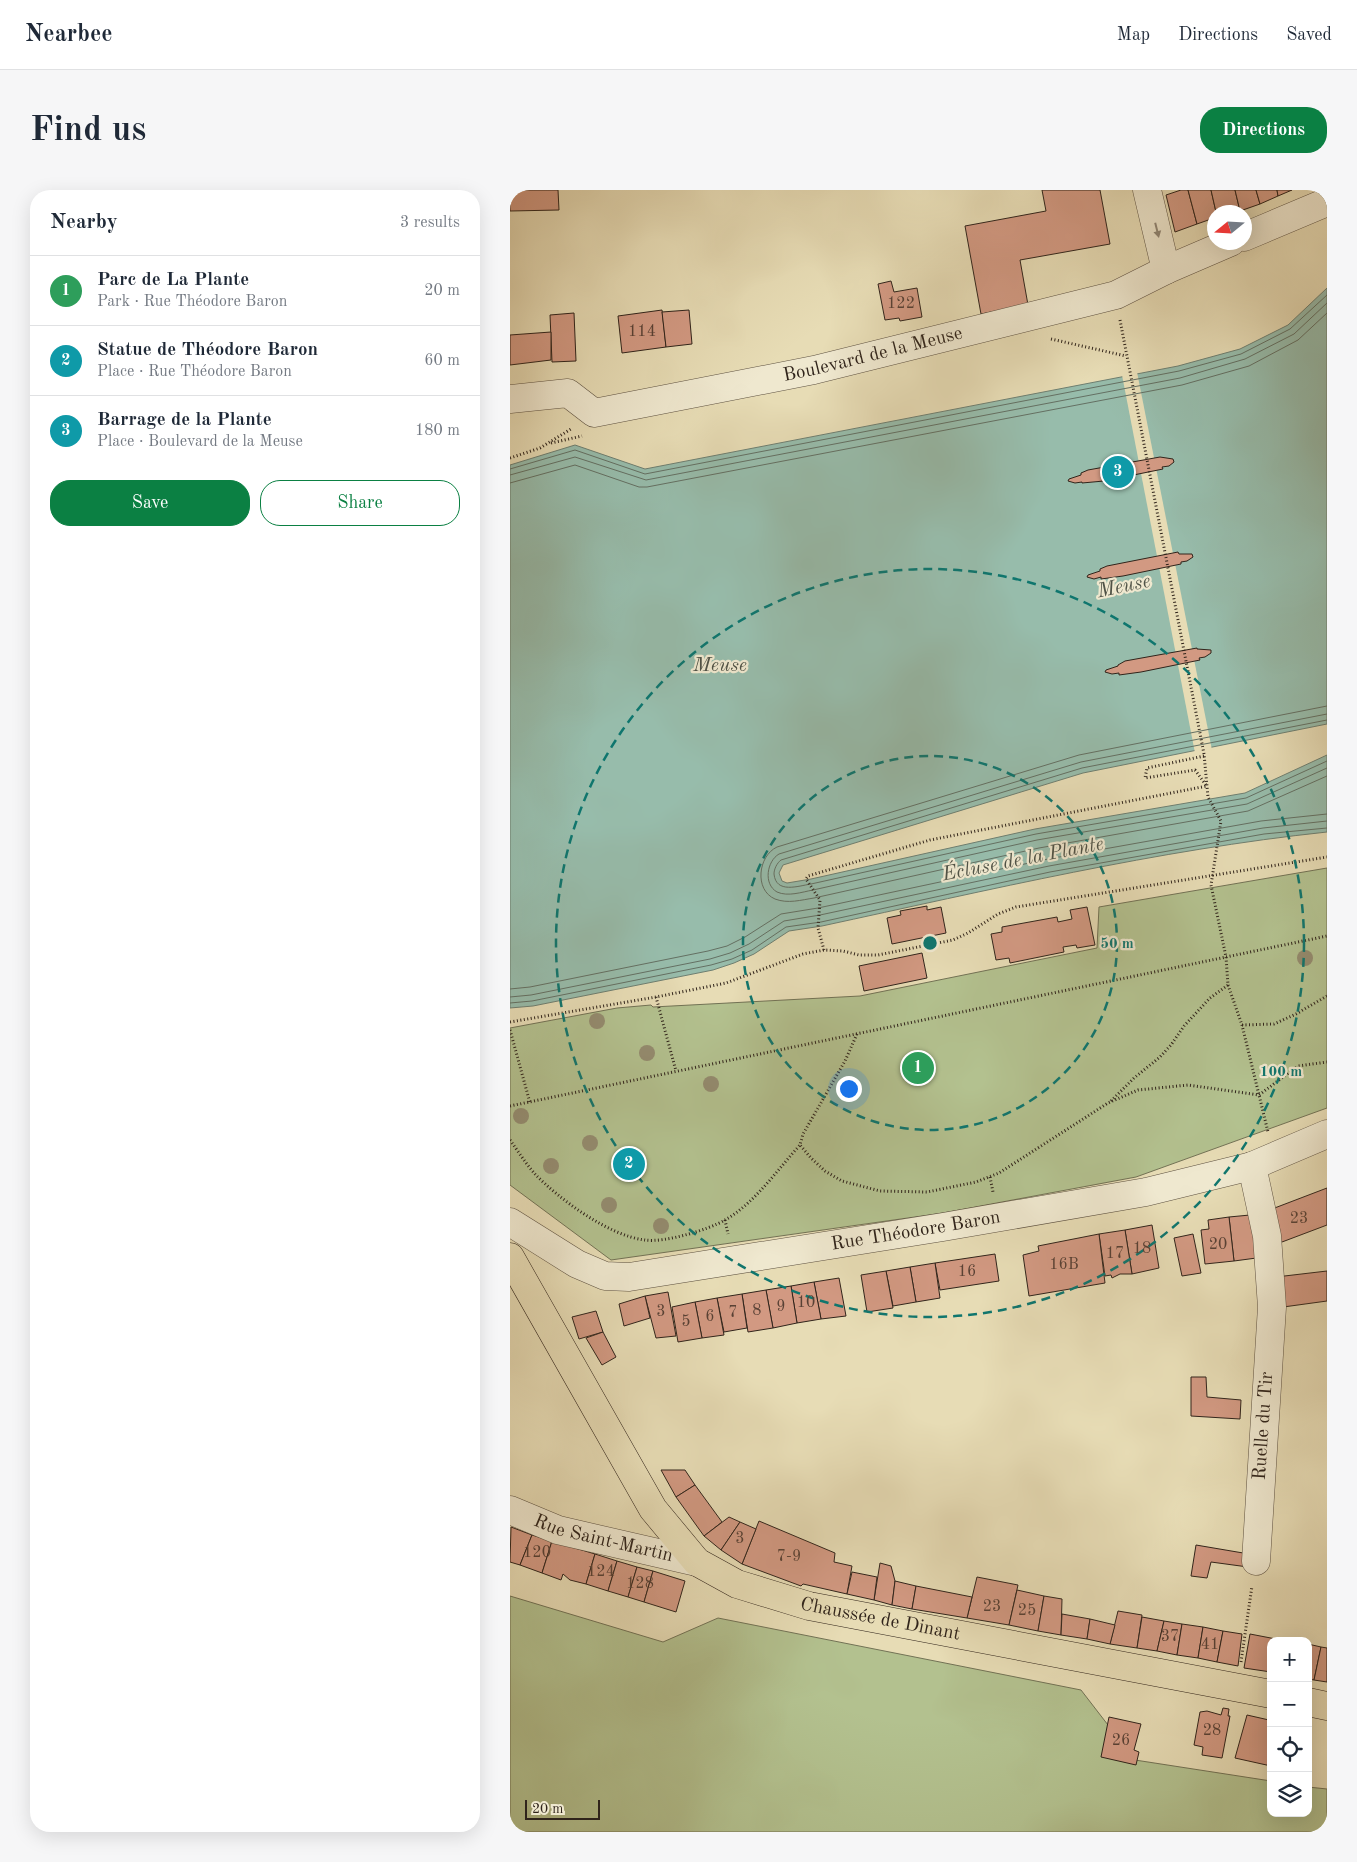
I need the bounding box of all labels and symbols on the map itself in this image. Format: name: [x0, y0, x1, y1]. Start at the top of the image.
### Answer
north arrow: [1207, 205, 1252, 250]
one-way arrow: [1153, 222, 1161, 237]
house number: 122: [887, 296, 915, 312]
house number: 114: [628, 324, 656, 340]
street label: Boulevard de la Meuse: [781, 324, 965, 385]
pin: 3: [1102, 453, 1134, 491]
water label: Meuse: [1094, 572, 1153, 603]
water label: Meuse: [692, 656, 747, 676]
water label: Écluse de la Plante: [939, 832, 1105, 886]
centre of rings: [921, 934, 939, 952]
text: 50 m: [1100, 937, 1134, 952]
pin: 1: [902, 1049, 934, 1087]
text: 100 m: [1260, 1065, 1302, 1080]
your location: [836, 1076, 862, 1102]
pin: 2: [613, 1145, 645, 1183]
street label: Rue Théodore Baron: [830, 1208, 1002, 1254]
house number: 23: [1290, 1211, 1308, 1227]
house number: 20: [1209, 1237, 1227, 1253]
house number: 18: [1133, 1241, 1151, 1257]
house number: 17: [1106, 1246, 1124, 1262]
house number: 16B: [1049, 1257, 1079, 1273]
house number: 16: [958, 1264, 976, 1280]
house number: 10: [797, 1295, 815, 1311]
house number: 9: [776, 1299, 786, 1315]
house number: 8: [752, 1303, 762, 1319]
house number: 3: [656, 1304, 666, 1320]
house number: 7: [728, 1305, 738, 1321]
house number: 6: [705, 1309, 715, 1325]
house number: 5: [681, 1314, 691, 1330]
street label: Ruelle du Tir: [1251, 1371, 1277, 1481]
street label: Rue Saint-Martin: [531, 1511, 675, 1566]
house number: 3: [735, 1531, 745, 1547]
house number: 120: [523, 1545, 551, 1561]
house number: 7-9: [777, 1549, 801, 1565]
house number: 124: [587, 1564, 615, 1580]
house number: 128: [626, 1576, 654, 1592]
street label: Chaussée de Dinant: [798, 1594, 962, 1644]
house number: 23: [983, 1599, 1001, 1615]
house number: 25: [1018, 1603, 1036, 1619]
house number: 37: [1161, 1629, 1179, 1645]
house number: 41: [1201, 1637, 1219, 1653]
house number: 28: [1203, 1723, 1221, 1739]
house number: 26: [1112, 1733, 1130, 1749]
scale bar: [525, 1797, 600, 1820]

